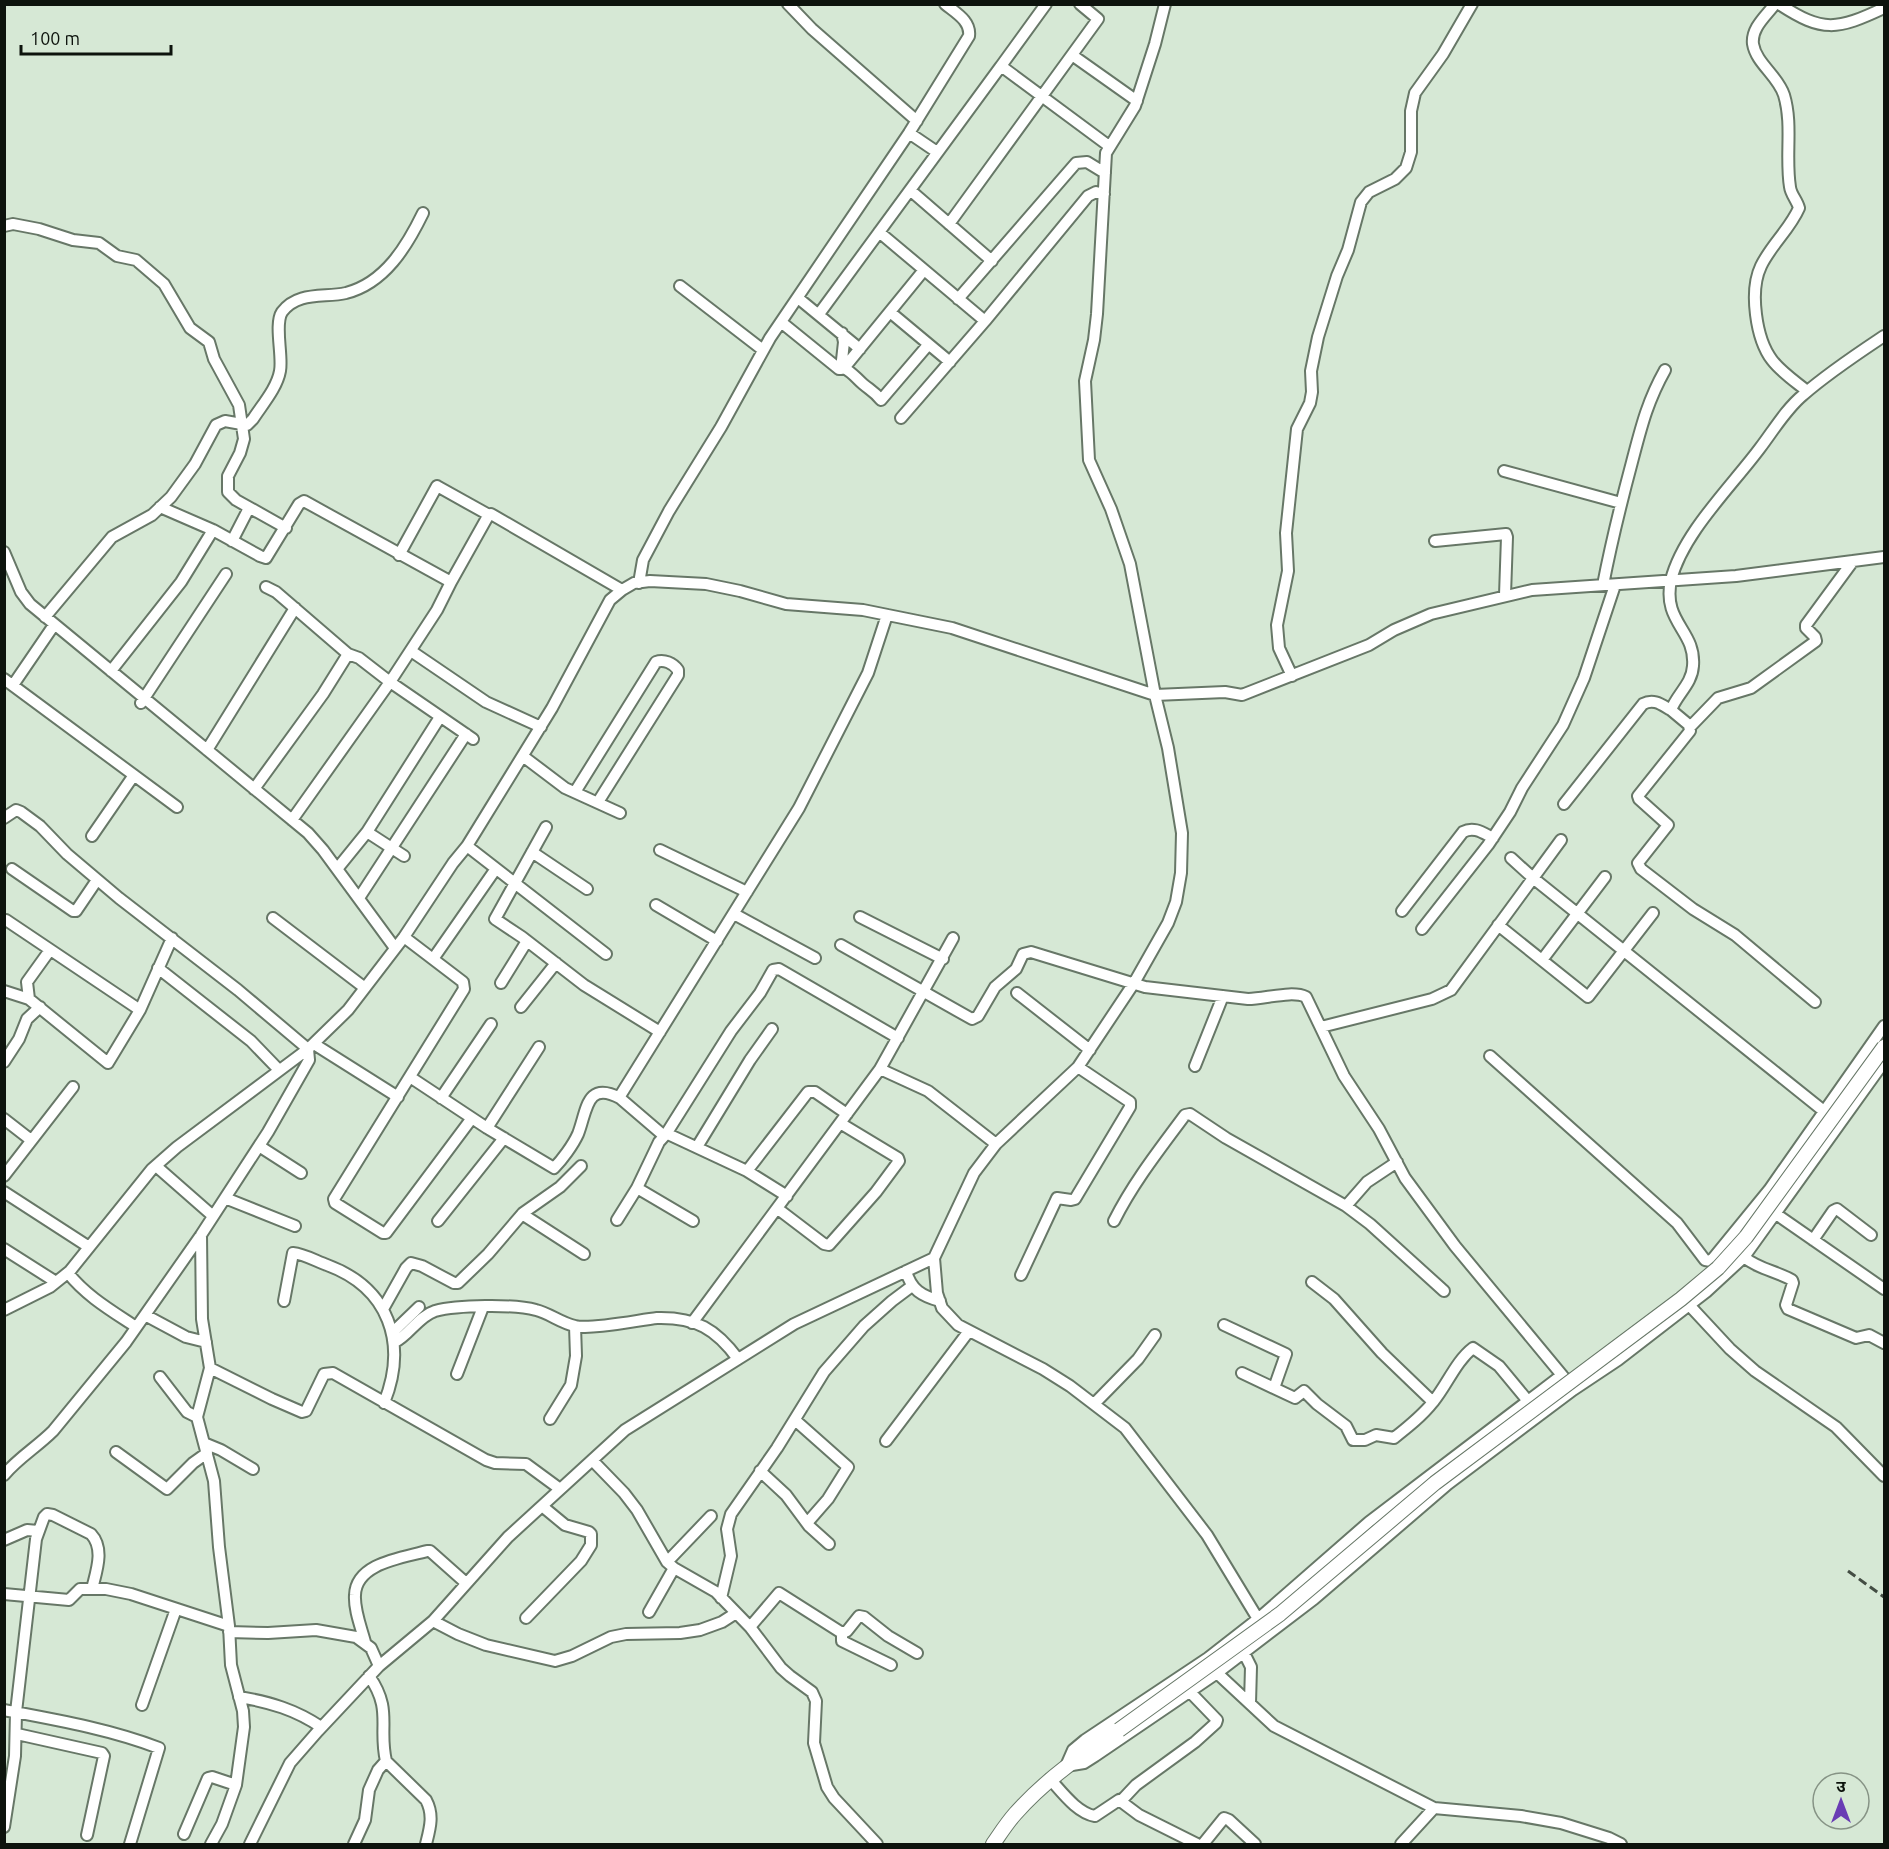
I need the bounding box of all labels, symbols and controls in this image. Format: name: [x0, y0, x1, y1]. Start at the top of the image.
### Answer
scale bar: [21, 18, 171, 56]
text: 100 m: [30, 28, 80, 48]
north arrow: [1811, 1771, 1871, 1831]
text: उ: [1836, 1777, 1846, 1795]

